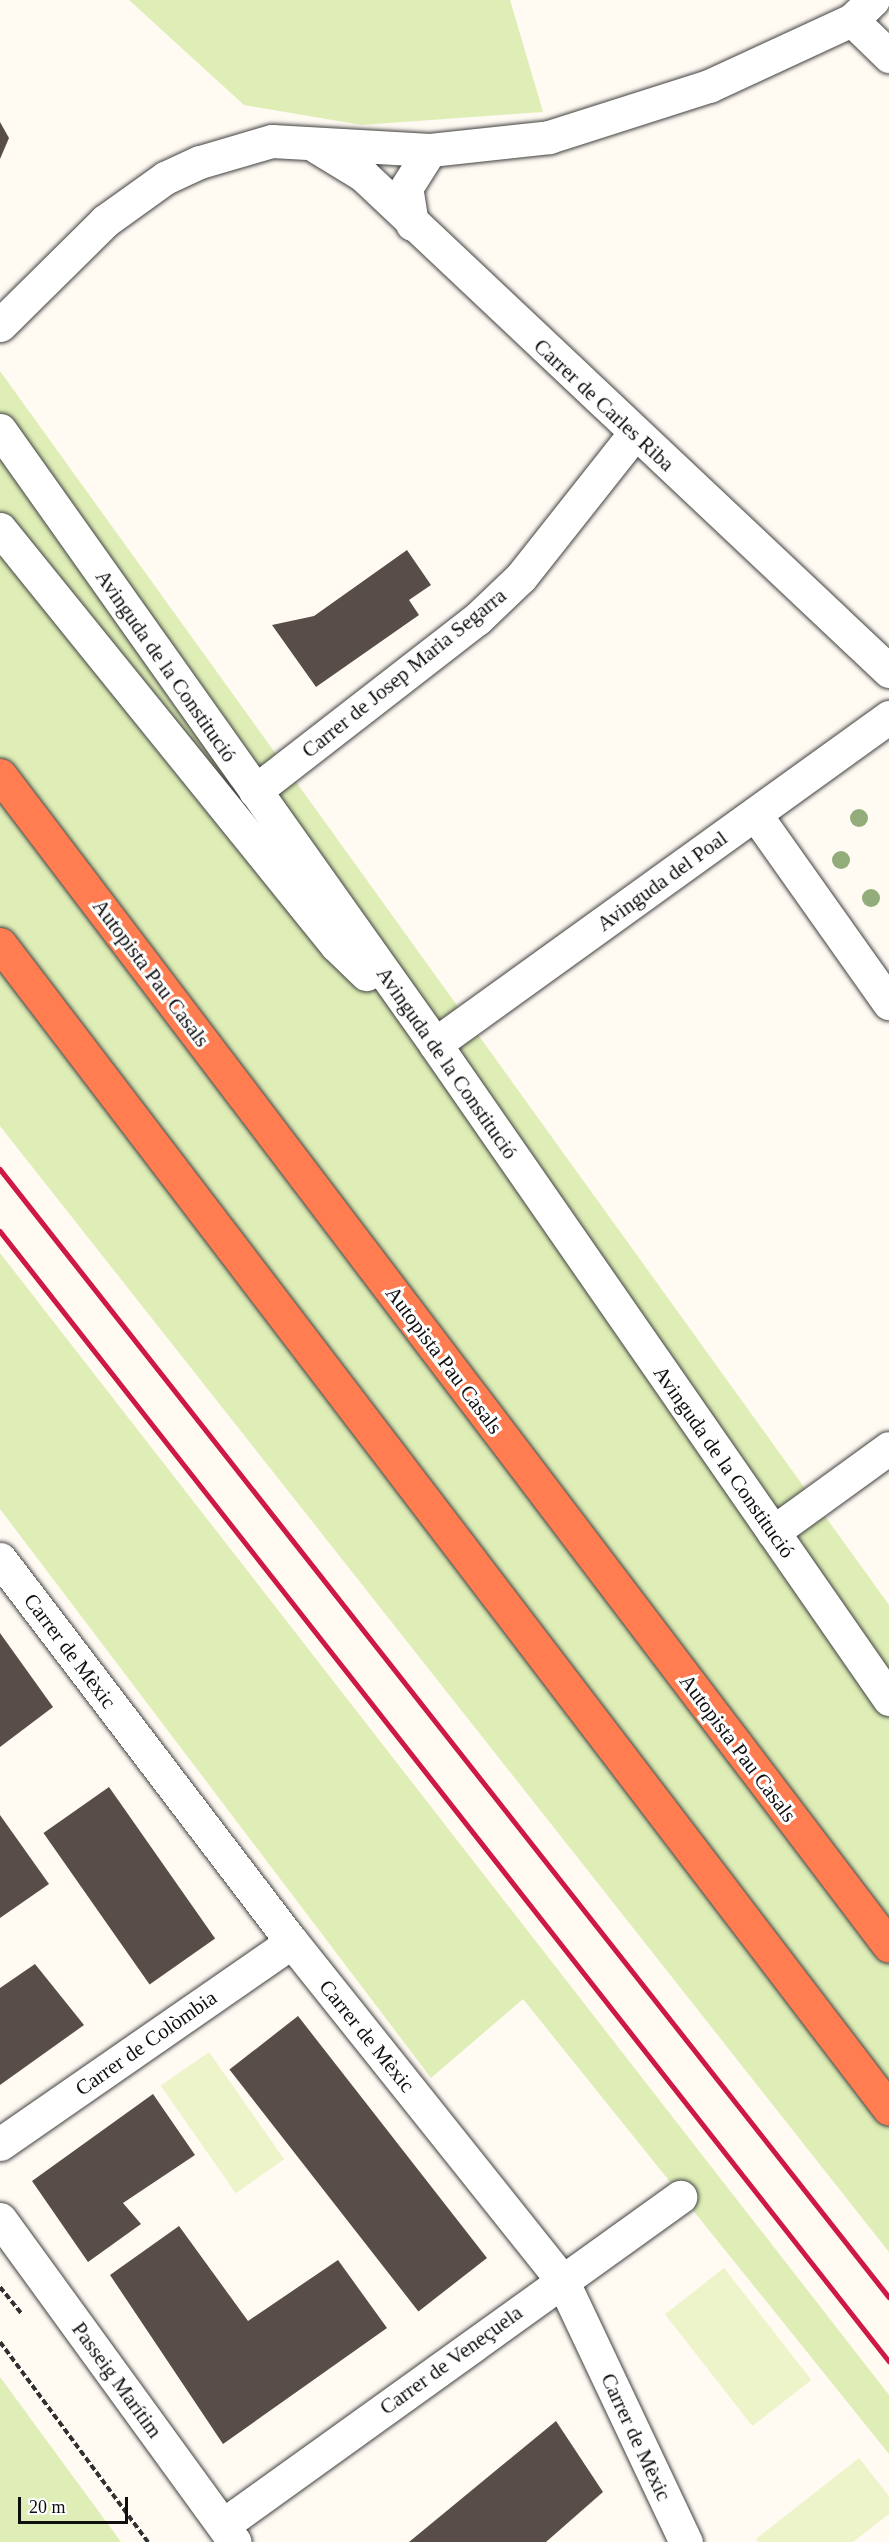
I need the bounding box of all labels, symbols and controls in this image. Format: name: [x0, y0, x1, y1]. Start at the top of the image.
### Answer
street label: Carrer de Carles Riba: [529, 334, 679, 476]
street label: Avinguda de la Constitució: [90, 565, 242, 767]
street label: Carrer de Josep Maria Segarra: [297, 583, 511, 763]
street label: Avinguda del Poal: [592, 825, 732, 937]
street label: Autopista Pau Casals: [87, 894, 215, 1052]
street label: Avinguda de la Constitució: [371, 962, 523, 1164]
street label: Autopista Pau Casals: [380, 1281, 508, 1439]
street label: Avinguda de la Constitució: [648, 1361, 800, 1563]
street label: Carrer de Mèxic: [19, 1588, 121, 1714]
street label: Autopista Pau Casals: [674, 1669, 802, 1827]
street label: Carrer de Mèxic: [314, 1975, 420, 2097]
street label: Carrer de Colòmbia: [70, 1985, 222, 2101]
street label: Carrer de Veneçuela: [375, 2300, 527, 2420]
street label: Passeig Marítim: [67, 2317, 167, 2443]
street label: Carrer de Mèxic: [596, 2369, 676, 2505]
scale bar: [21, 2485, 130, 2523]
text: 20 m: [29, 2497, 66, 2517]

